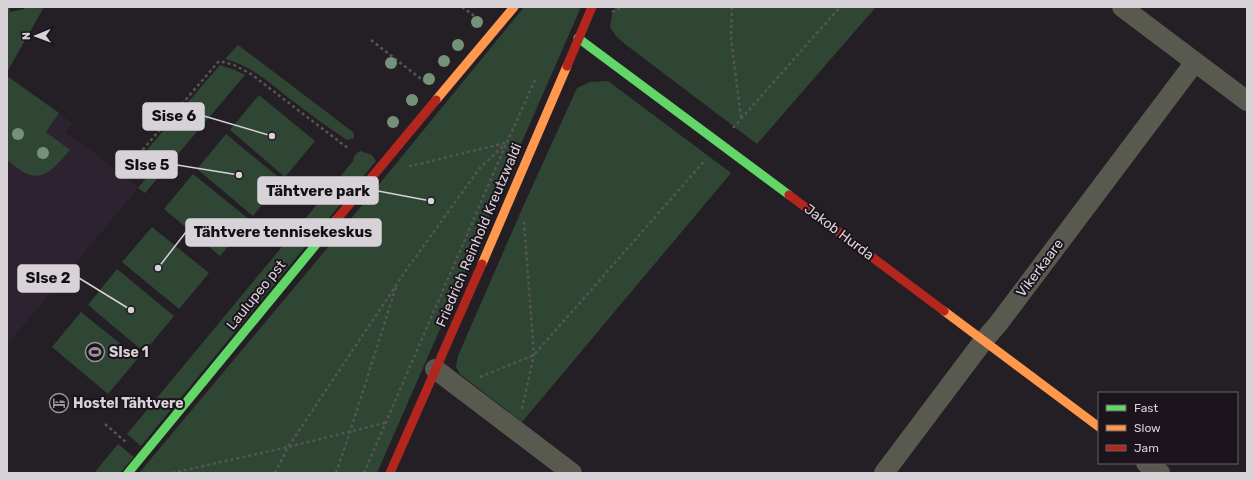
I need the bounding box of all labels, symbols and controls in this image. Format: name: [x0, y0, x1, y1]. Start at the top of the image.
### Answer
north arrow: [16, 16, 56, 56]
text: N: [20, 32, 33, 40]
callout: Sise 6: [143, 103, 204, 130]
text: Sise 6: [152, 107, 196, 125]
street label: Friedrich Reinhold Kreutzwaldi: [432, 140, 526, 330]
callout: SIse 5: [116, 151, 177, 178]
text: SIse 5: [125, 156, 170, 174]
callout: Tähtvere park: [258, 177, 378, 204]
text: Tähtvere park: [266, 182, 370, 200]
street label: Jakob Hurda: [801, 200, 877, 264]
callout: Tähtvere tennisekeskus: [186, 219, 381, 246]
text: Tähtvere tennisekeskus: [194, 223, 372, 241]
street label: Vikerkaare: [1013, 236, 1067, 300]
street label: Laulupeo pst: [223, 256, 290, 333]
callout: SIse 2: [18, 265, 79, 292]
text: SIse 2: [26, 269, 71, 287]
sports icon: SIse 1: [84, 341, 106, 363]
place label: SIse 1: [109, 344, 149, 361]
hotel icon: Hostel Tähtvere: [48, 392, 70, 414]
legend: [1098, 392, 1238, 464]
place label: Hostel Tähtvere: [73, 395, 184, 412]
text: Fast: [1134, 401, 1158, 415]
text: Slow: [1134, 421, 1161, 435]
text: Jam: [1134, 441, 1159, 455]

